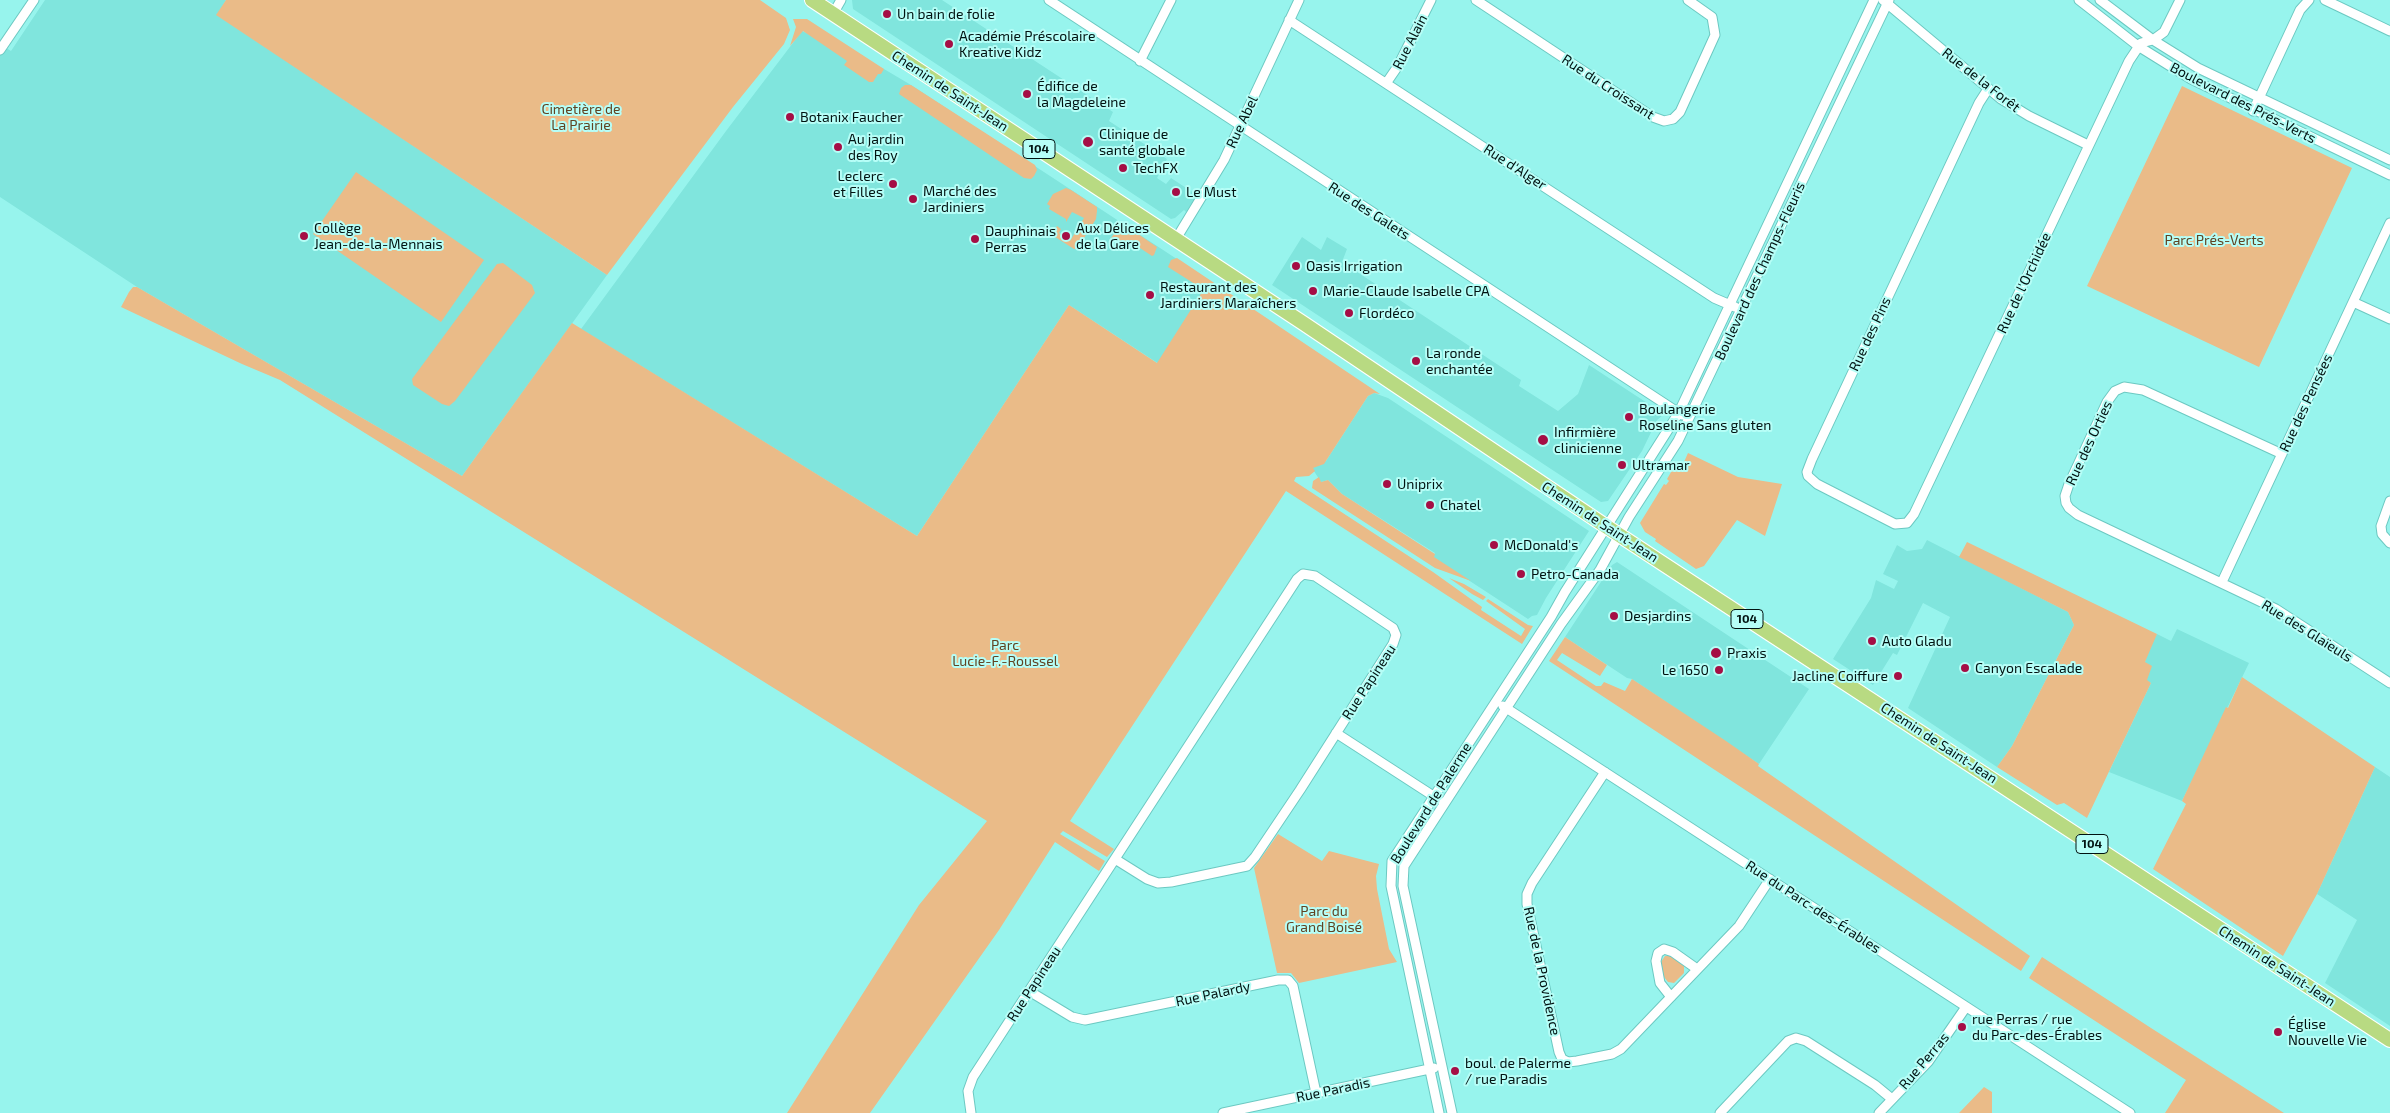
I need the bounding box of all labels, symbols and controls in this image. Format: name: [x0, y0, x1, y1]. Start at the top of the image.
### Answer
place label: Un bain de folie: [897, 6, 995, 22]
marker: Un bain de folie: [881, 8, 893, 20]
street label: Rue Alain: [1389, 12, 1431, 72]
place label: Académie Préscolaire Kreative Kidz: [959, 28, 1095, 60]
marker: Académie Préscolaire Kreative Kidz: [943, 38, 955, 50]
street label: Rue de la Forêt: [1939, 44, 2023, 116]
street label: Chemin de Saint-Jean: [889, 47, 1011, 135]
street label: Rue du Croissant: [1559, 51, 1657, 123]
street label: Boulevard des Prés-Verts: [2167, 59, 2319, 147]
place label: Édifice de la Magdeleine: [1037, 78, 1126, 110]
marker: Édifice de la Magdeleine: [1021, 88, 1033, 100]
street label: Rue Abel: [1223, 93, 1261, 151]
park label: Cimetière de La Prairie: [541, 101, 621, 134]
place label: Botanix Faucher: [800, 109, 903, 125]
marker: Botanix Faucher: [784, 111, 796, 123]
place label: Clinique de santé globale: [1099, 126, 1185, 158]
place label: Au jardin des Roy: [848, 131, 904, 164]
marker: Clinique de santé globale: [1081, 135, 1095, 149]
road number: 104: [1023, 140, 1055, 158]
street label: Rue d'Alger: [1480, 140, 1550, 194]
marker: Au jardin des Roy: [832, 141, 844, 153]
place label: TechFX: [1133, 160, 1178, 176]
marker: TechFX: [1117, 162, 1129, 174]
place label: Leclerc et Filles: [833, 168, 883, 200]
marker: Leclerc et Filles: [887, 178, 899, 190]
street label: Rue des Galets: [1325, 178, 1413, 244]
street label: Boulevard des Champs-Fleuris: [1711, 179, 1809, 363]
place label: Marché des Jardiniers: [923, 183, 997, 216]
place label: Le Must: [1186, 184, 1237, 200]
marker: Le Must: [1170, 186, 1182, 198]
marker: Marché des Jardiniers: [907, 193, 919, 205]
place label: Collège Jean-de-la-Mennais: [314, 220, 443, 252]
place label: Aux Délices de la Gare: [1076, 220, 1149, 252]
place label: Dauphinais Perras: [985, 223, 1056, 256]
marker: Collège Jean-de-la-Mennais: [298, 230, 310, 242]
marker: Aux Délices de la Gare: [1060, 230, 1072, 242]
street label: Rue de l'Orchidée: [1993, 230, 2055, 336]
park label: Parc Prés-Verts: [2164, 232, 2264, 248]
marker: Dauphinais Perras: [969, 233, 981, 245]
place label: Oasis Irrigation: [1306, 258, 1403, 274]
marker: Oasis Irrigation: [1290, 260, 1302, 272]
place label: Restaurant des Jardiniers Maraîchers: [1160, 279, 1296, 312]
place label: Marie-Claude Isabelle CPA: [1323, 283, 1490, 299]
marker: Marie-Claude Isabelle CPA: [1307, 285, 1319, 297]
marker: Restaurant des Jardiniers Maraîchers: [1144, 289, 1156, 301]
street label: Rue des Pins: [1845, 294, 1895, 374]
place label: Flordéco: [1359, 305, 1414, 321]
marker: Flordéco: [1343, 307, 1355, 319]
place label: La ronde enchantée: [1426, 345, 1493, 378]
street label: Rue des Pensées: [2276, 351, 2336, 455]
marker: La ronde enchantée: [1410, 355, 1422, 367]
street label: Rue des Orties: [2062, 398, 2116, 488]
place label: Boulangerie Roseline Sans gluten: [1639, 401, 1771, 434]
marker: Boulangerie Roseline Sans gluten: [1623, 411, 1635, 423]
place label: Infirmière clinicienne: [1554, 424, 1622, 457]
marker: Infirmière clinicienne: [1536, 433, 1550, 447]
place label: Ultramar: [1632, 457, 1690, 473]
marker: Ultramar: [1616, 459, 1628, 471]
place label: Uniprix: [1397, 476, 1443, 492]
marker: Uniprix: [1381, 478, 1393, 490]
street label: Chemin de Saint-Jean: [1539, 478, 1661, 566]
place label: Chatel: [1440, 497, 1481, 513]
marker: Chatel: [1424, 499, 1436, 511]
place label: McDonald's: [1504, 537, 1578, 553]
marker: McDonald's: [1488, 539, 1500, 551]
place label: Petro-Canada: [1531, 566, 1619, 582]
marker: Petro-Canada: [1515, 568, 1527, 580]
street label: Rue des Glaïeuls: [2258, 596, 2356, 666]
place label: Desjardins: [1624, 608, 1691, 624]
marker: Desjardins: [1608, 610, 1620, 622]
road number: 104: [1731, 610, 1763, 628]
place label: Auto Gladu: [1882, 633, 1952, 649]
marker: Auto Gladu: [1866, 635, 1878, 647]
park label: Parc Lucie-F.-Roussel: [952, 637, 1058, 670]
street label: Rue Papineau: [1339, 641, 1399, 723]
place label: Praxis: [1727, 645, 1767, 661]
marker: Praxis: [1709, 646, 1723, 660]
place label: Canyon Escalade: [1975, 660, 2082, 676]
place label: Le 1650: [1662, 662, 1709, 678]
marker: Canyon Escalade: [1959, 662, 1971, 674]
marker: Le 1650: [1713, 664, 1725, 676]
place label: Jacline Coiffure: [1792, 668, 1888, 684]
marker: Jacline Coiffure: [1892, 670, 1904, 682]
street label: Chemin de Saint-Jean: [1878, 699, 2000, 787]
street label: Boulevard de Palerme: [1387, 739, 1475, 867]
road number: 104: [2076, 834, 2108, 854]
street label: Rue du Parc-des-Érables: [1742, 857, 1884, 957]
park label: Parc du Grand Boisé: [1286, 903, 1362, 936]
street label: Rue de la Providence: [1520, 905, 1564, 1037]
street label: Chemin de Saint-Jean: [2216, 922, 2338, 1010]
street label: Rue Papineau: [1004, 943, 1064, 1025]
street label: Rue Palardy: [1174, 978, 1252, 1010]
place label: rue Perras / rue du Parc-des-Érables: [1972, 1011, 2102, 1044]
place label: Église Nouvelle Vie: [2288, 1016, 2367, 1048]
marker: rue Perras / rue du Parc-des-Érables: [1956, 1021, 1968, 1033]
marker: Église Nouvelle Vie: [2272, 1026, 2284, 1038]
street label: Rue Perras: [1895, 1029, 1953, 1093]
place label: boul. de Palerme / rue Paradis: [1465, 1055, 1571, 1088]
marker: boul. de Palerme / rue Paradis: [1449, 1065, 1461, 1077]
street label: Rue Paradis: [1295, 1074, 1371, 1106]

